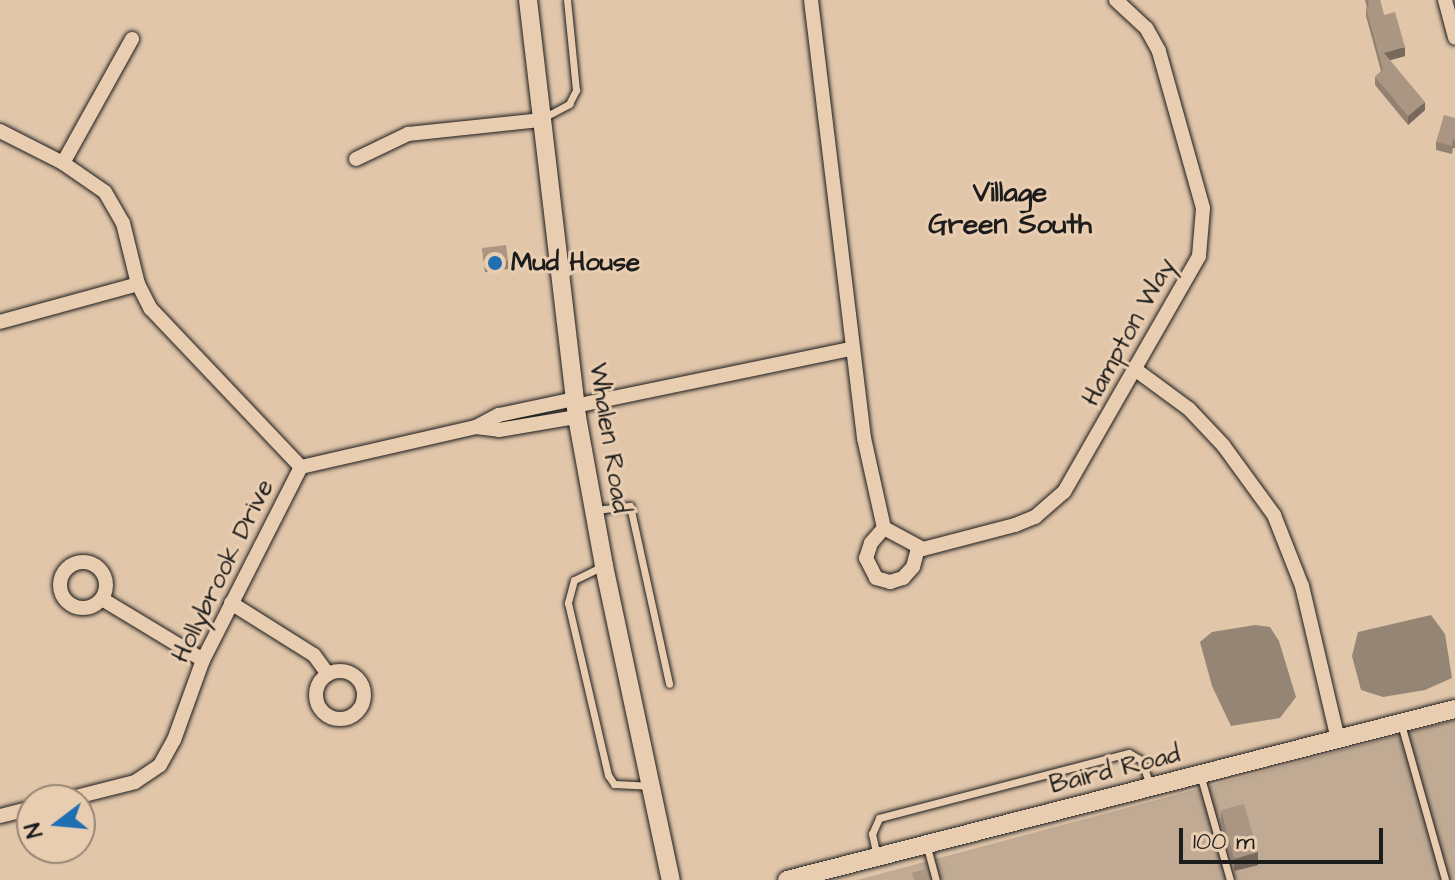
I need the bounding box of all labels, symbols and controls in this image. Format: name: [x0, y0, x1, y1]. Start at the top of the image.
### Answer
district label: Village Green South: [928, 176, 1092, 242]
place label: Mud House: [511, 247, 640, 279]
street label: Hampton Way: [1076, 253, 1182, 411]
marker: Mud House: [486, 254, 504, 272]
street label: Whalen Road: [582, 361, 636, 515]
street label: Hollybrook Drive: [165, 474, 281, 668]
street label: Baird Road: [1046, 739, 1184, 801]
north arrow: [16, 784, 96, 864]
scale bar: [1183, 812, 1387, 862]
text: N: [18, 819, 51, 841]
text: 100 m: [1193, 825, 1255, 859]

